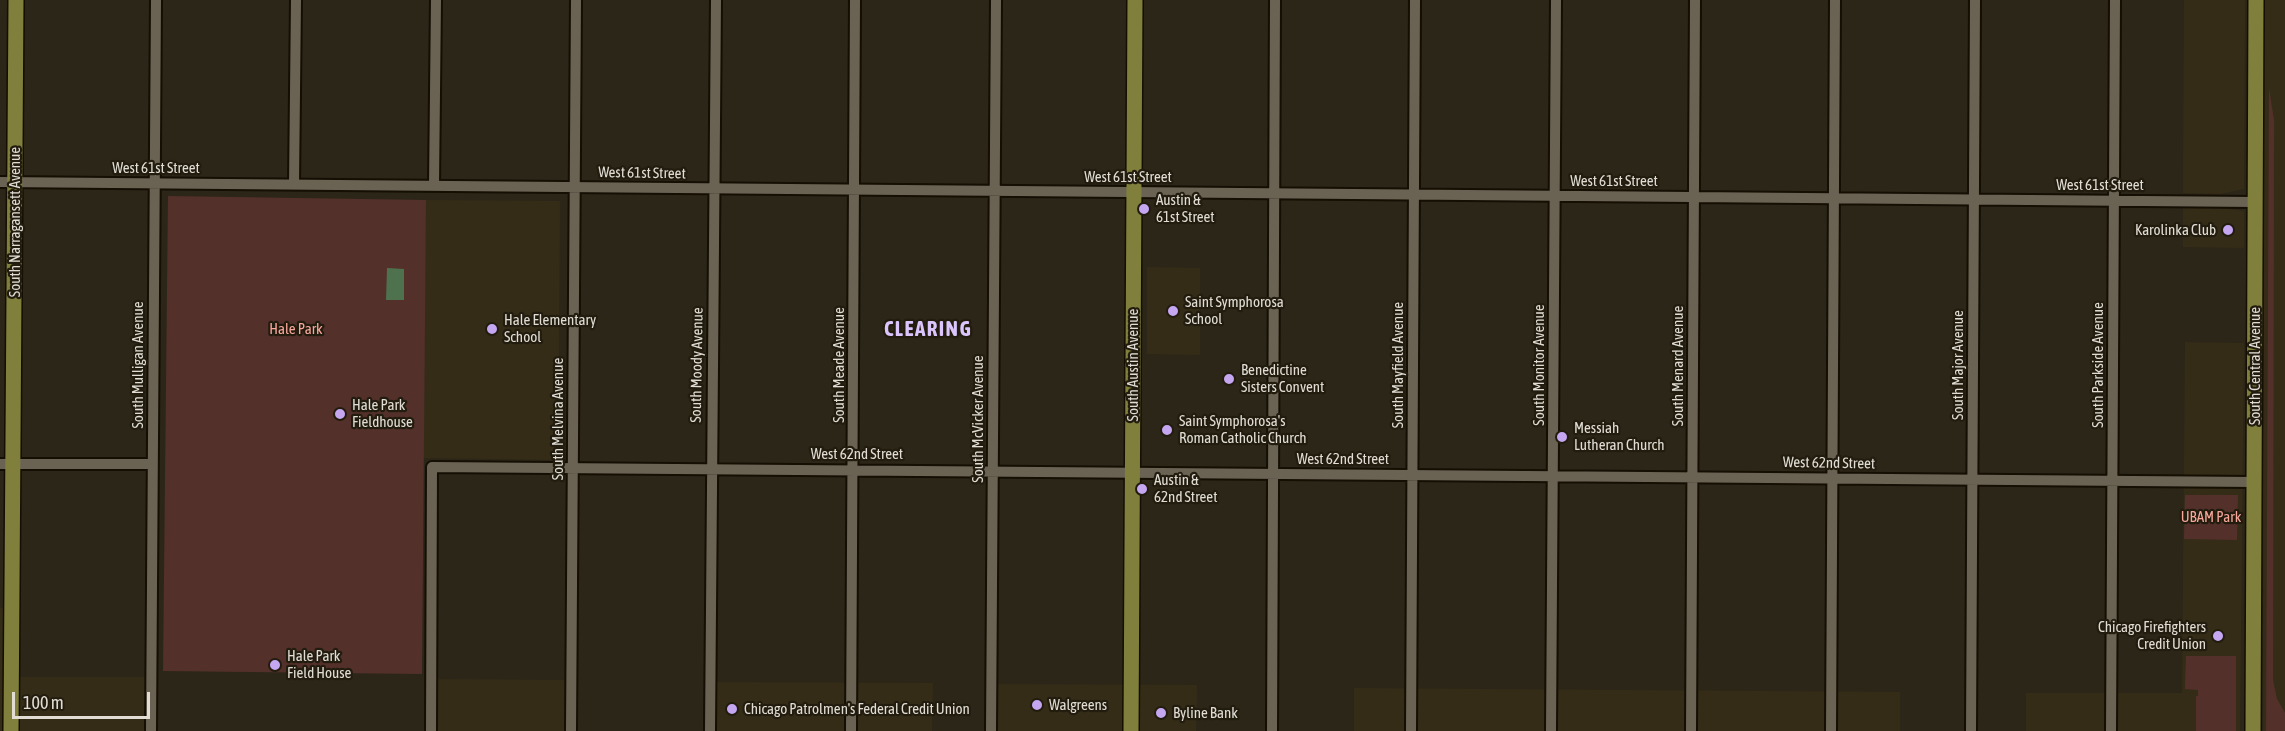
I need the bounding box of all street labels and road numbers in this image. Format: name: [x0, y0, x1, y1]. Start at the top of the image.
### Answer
street label: South Narragansett Avenue: [6, 147, 24, 297]
street label: West 61st Street: [112, 159, 200, 177]
street label: West 61st Street: [598, 163, 686, 183]
street label: West 61st Street: [1084, 168, 1172, 186]
street label: West 61st Street: [1570, 172, 1658, 190]
street label: West 61st Street: [2056, 176, 2144, 194]
street label: South Mulligan Avenue: [129, 302, 147, 428]
street label: South Mayfield Avenue: [1389, 302, 1407, 428]
street label: South Parkside Avenue: [2089, 302, 2107, 428]
street label: South Monitor Avenue: [1530, 304, 1548, 426]
street label: South Menard Avenue: [1669, 306, 1687, 426]
street label: South Moody Avenue: [687, 307, 707, 423]
street label: South Meade Avenue: [830, 307, 848, 423]
street label: South Central Avenue: [2246, 307, 2264, 425]
street label: South Austin Avenue: [1124, 309, 1142, 421]
street label: South Major Avenue: [1949, 310, 1967, 420]
street label: South McVicker Avenue: [969, 355, 987, 483]
street label: South Melvina Avenue: [549, 358, 567, 480]
street label: West 62nd Street: [811, 445, 903, 463]
street label: West 62nd Street: [1297, 450, 1389, 468]
street label: West 62nd Street: [1783, 453, 1875, 473]

